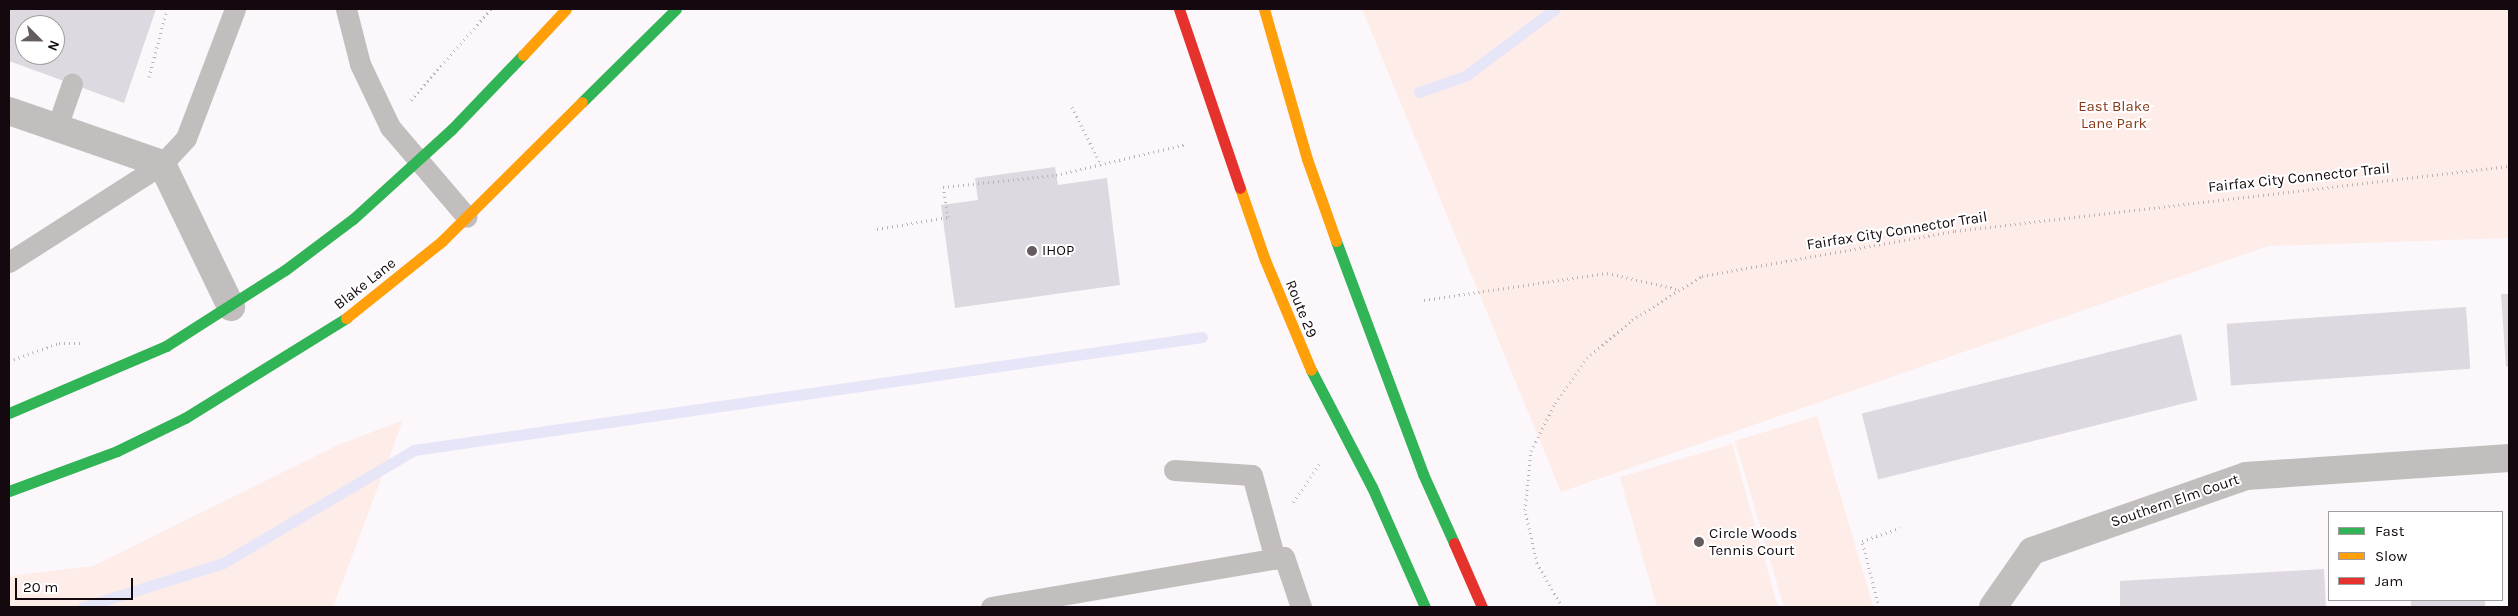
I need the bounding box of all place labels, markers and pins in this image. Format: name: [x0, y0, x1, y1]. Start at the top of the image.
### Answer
place label: IHOP: [1042, 242, 1074, 260]
marker: IHOP: [1026, 245, 1038, 257]
place label: Circle Woods Tennis Court: [1709, 524, 1797, 559]
marker: Circle Woods Tennis Court: [1693, 536, 1705, 548]

